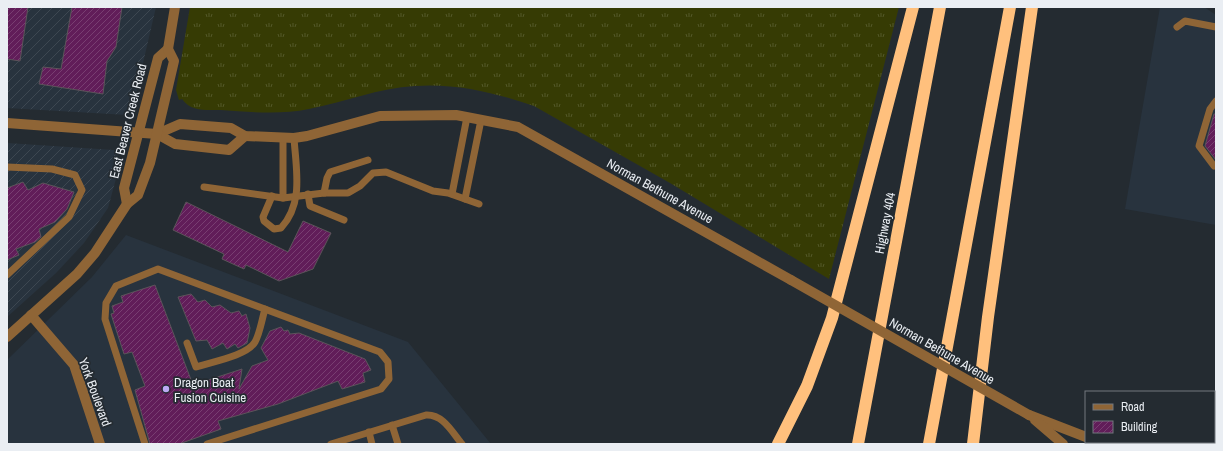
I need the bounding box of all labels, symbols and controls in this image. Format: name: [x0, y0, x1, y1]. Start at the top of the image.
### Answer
street label: East Beaver Creek Road: [105, 62, 151, 180]
street label: Norman Bethune Avenue: [604, 155, 716, 227]
street label: Highway 404: [871, 191, 899, 255]
street label: Norman Bethune Avenue: [886, 314, 998, 388]
street label: York Boulevard: [75, 355, 115, 429]
place label: Dragon Boat Fusion Cuisine: [174, 374, 246, 406]
marker: Dragon Boat Fusion Cuisine: [161, 384, 171, 394]
legend: [1085, 391, 1215, 443]
text: Road: [1121, 399, 1145, 415]
text: Building: [1121, 419, 1158, 435]

